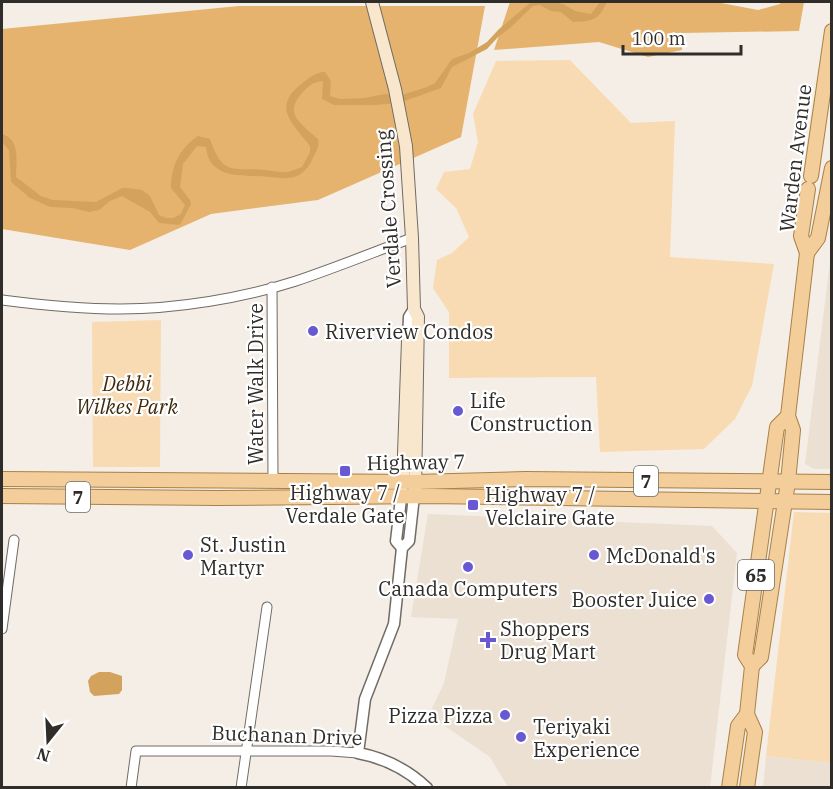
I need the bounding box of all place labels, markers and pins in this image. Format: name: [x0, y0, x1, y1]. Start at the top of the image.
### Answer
place label: Riverview Condos: [325, 318, 493, 345]
marker: Riverview Condos: [306, 324, 320, 338]
place label: Life Construction: [470, 387, 593, 437]
marker: Life Construction: [451, 404, 465, 418]
marker: Highway 7 / Verdale Gate: [338, 464, 352, 478]
place label: Highway 7 / Verdale Gate: [285, 479, 405, 529]
place label: Highway 7 / Velclaire Gate: [485, 481, 615, 531]
marker: Highway 7 / Velclaire Gate: [466, 498, 480, 512]
place label: St. Justin Martyr: [200, 531, 286, 581]
place label: McDonald's: [606, 542, 716, 569]
marker: St. Justin Martyr: [181, 548, 195, 562]
marker: McDonald's: [587, 548, 601, 562]
marker: Canada Computers: [461, 560, 475, 574]
place label: Canada Computers: [378, 575, 558, 602]
place label: Booster Juice: [571, 586, 697, 613]
marker: Booster Juice: [702, 592, 716, 606]
place label: Shoppers Drug Mart: [500, 615, 596, 665]
marker: Shoppers Drug Mart: [481, 633, 495, 647]
place label: Pizza Pizza: [388, 702, 493, 729]
marker: Pizza Pizza: [498, 708, 512, 722]
place label: Teriyaki Experience: [533, 713, 640, 763]
marker: Teriyaki Experience: [514, 730, 528, 744]

